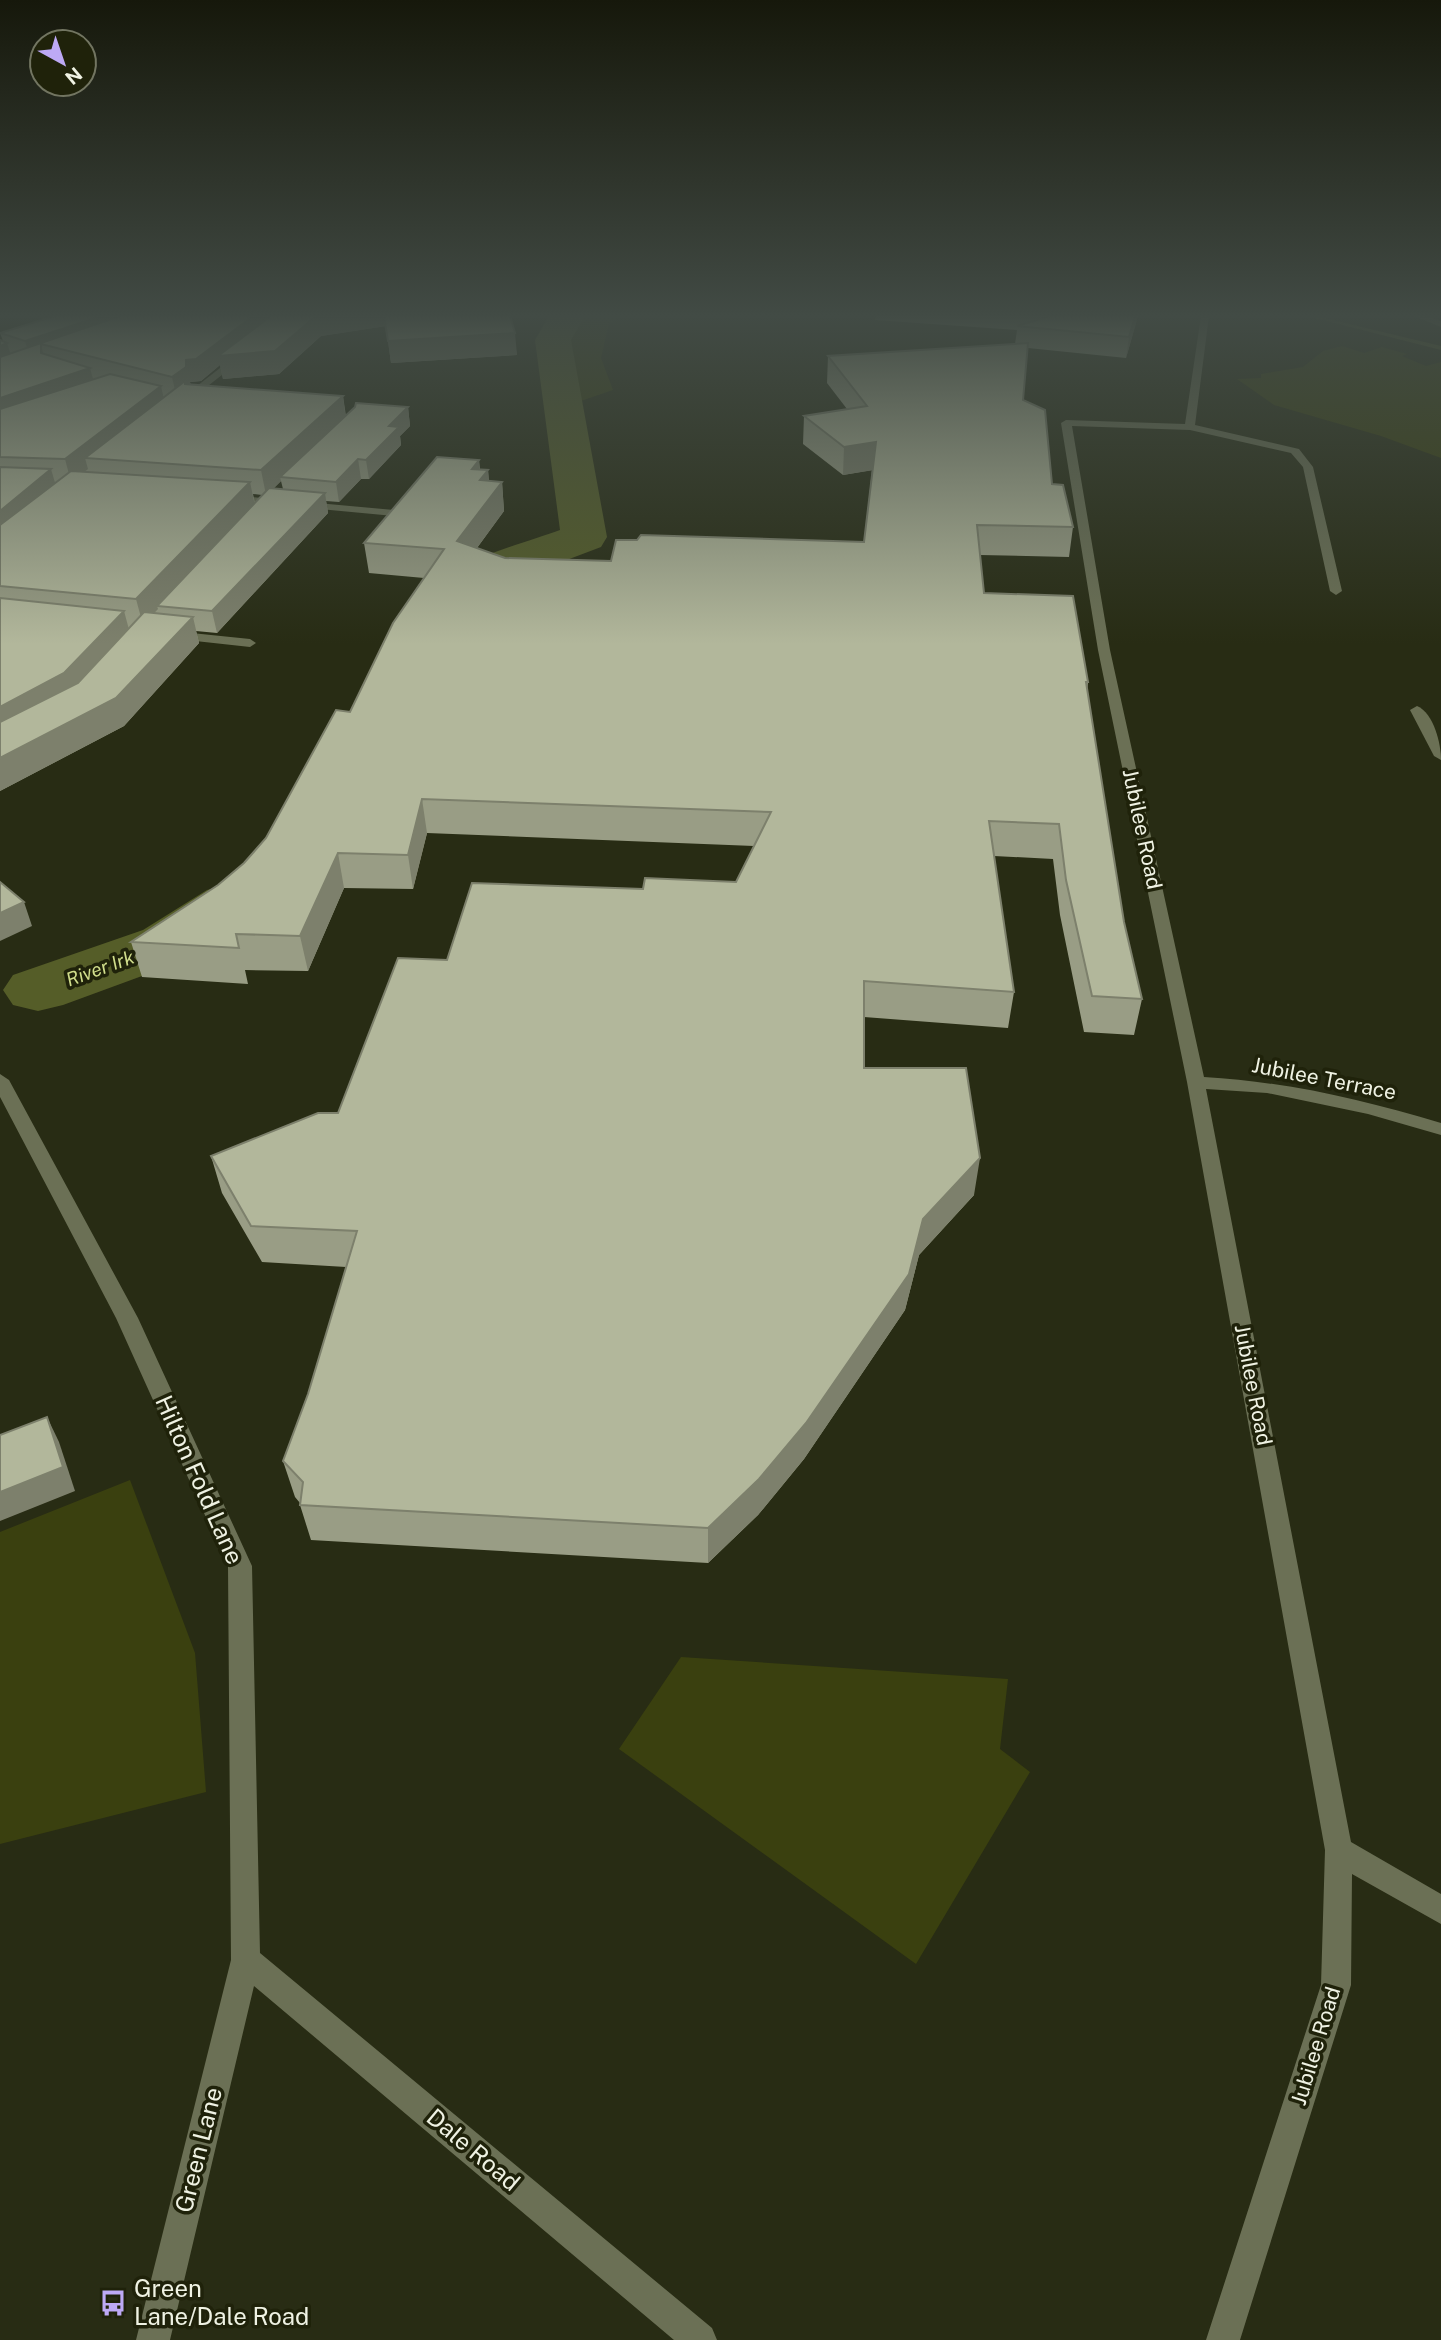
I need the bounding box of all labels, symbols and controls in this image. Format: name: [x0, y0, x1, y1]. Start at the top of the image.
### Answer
north arrow: [28, 28, 98, 98]
text: N: [61, 63, 87, 89]
street label: Jubilee Road: [1118, 766, 1167, 891]
water label: River Irk: [63, 945, 138, 990]
street label: Jubilee Terrace: [1250, 1052, 1399, 1105]
street label: Jubilee Road: [1230, 1322, 1277, 1448]
street label: Hilton Fold Lane: [150, 1391, 250, 1568]
street label: Jubilee Road: [1286, 1984, 1345, 2108]
street label: Green Lane: [169, 2084, 227, 2215]
street label: Dale Road: [421, 2102, 526, 2196]
place label: Green Lane/Dale Road: [134, 2274, 309, 2330]
bus stop icon: Green Lane/Dale Road: [98, 2288, 128, 2318]

